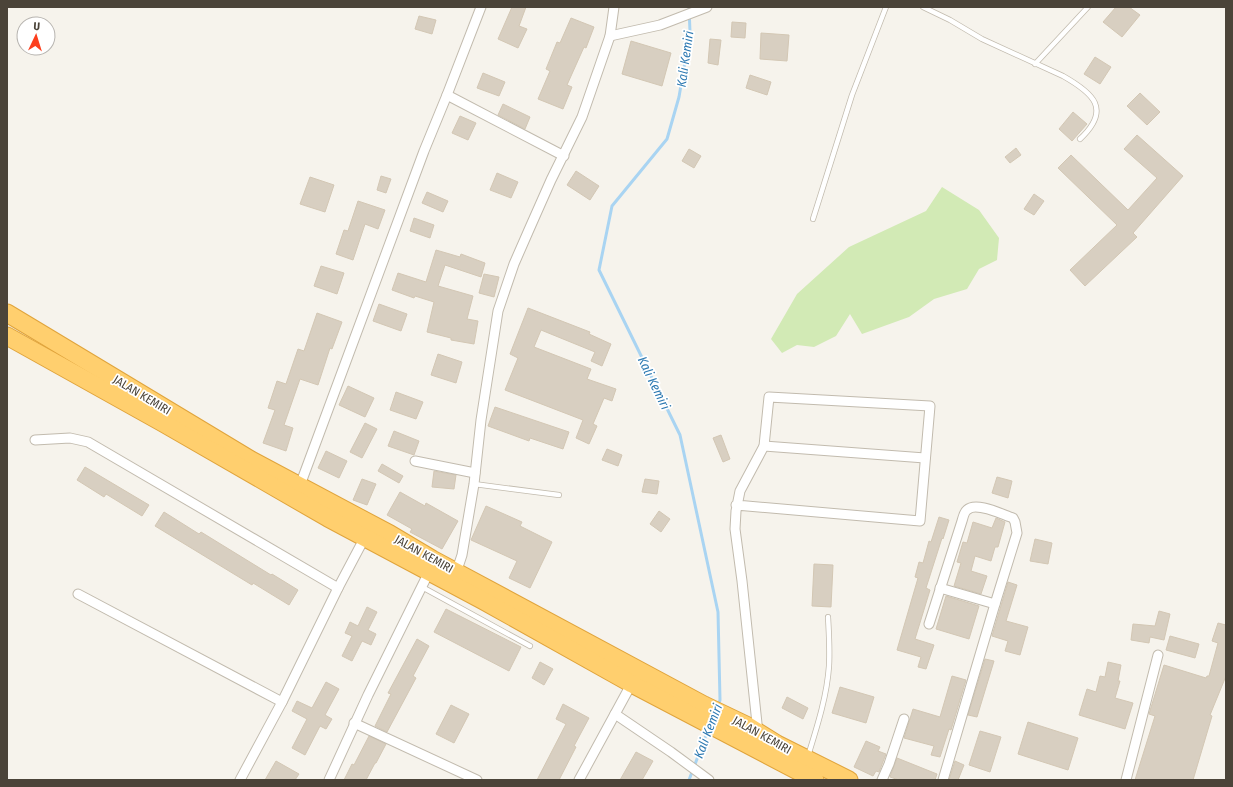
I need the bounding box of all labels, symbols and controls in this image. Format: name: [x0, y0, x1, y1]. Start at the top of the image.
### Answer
north arrow: [16, 16, 56, 56]
text: U: [33, 20, 40, 33]
water label: Kali Kemiri: [674, 29, 696, 88]
water label: Kali Kemiri: [635, 354, 674, 413]
street label: JALAN KEMIRI: [111, 372, 173, 418]
street label: JALAN KEMIRI: [392, 532, 456, 576]
water label: Kali Kemiri: [691, 701, 725, 760]
street label: JALAN KEMIRI: [730, 713, 794, 757]

